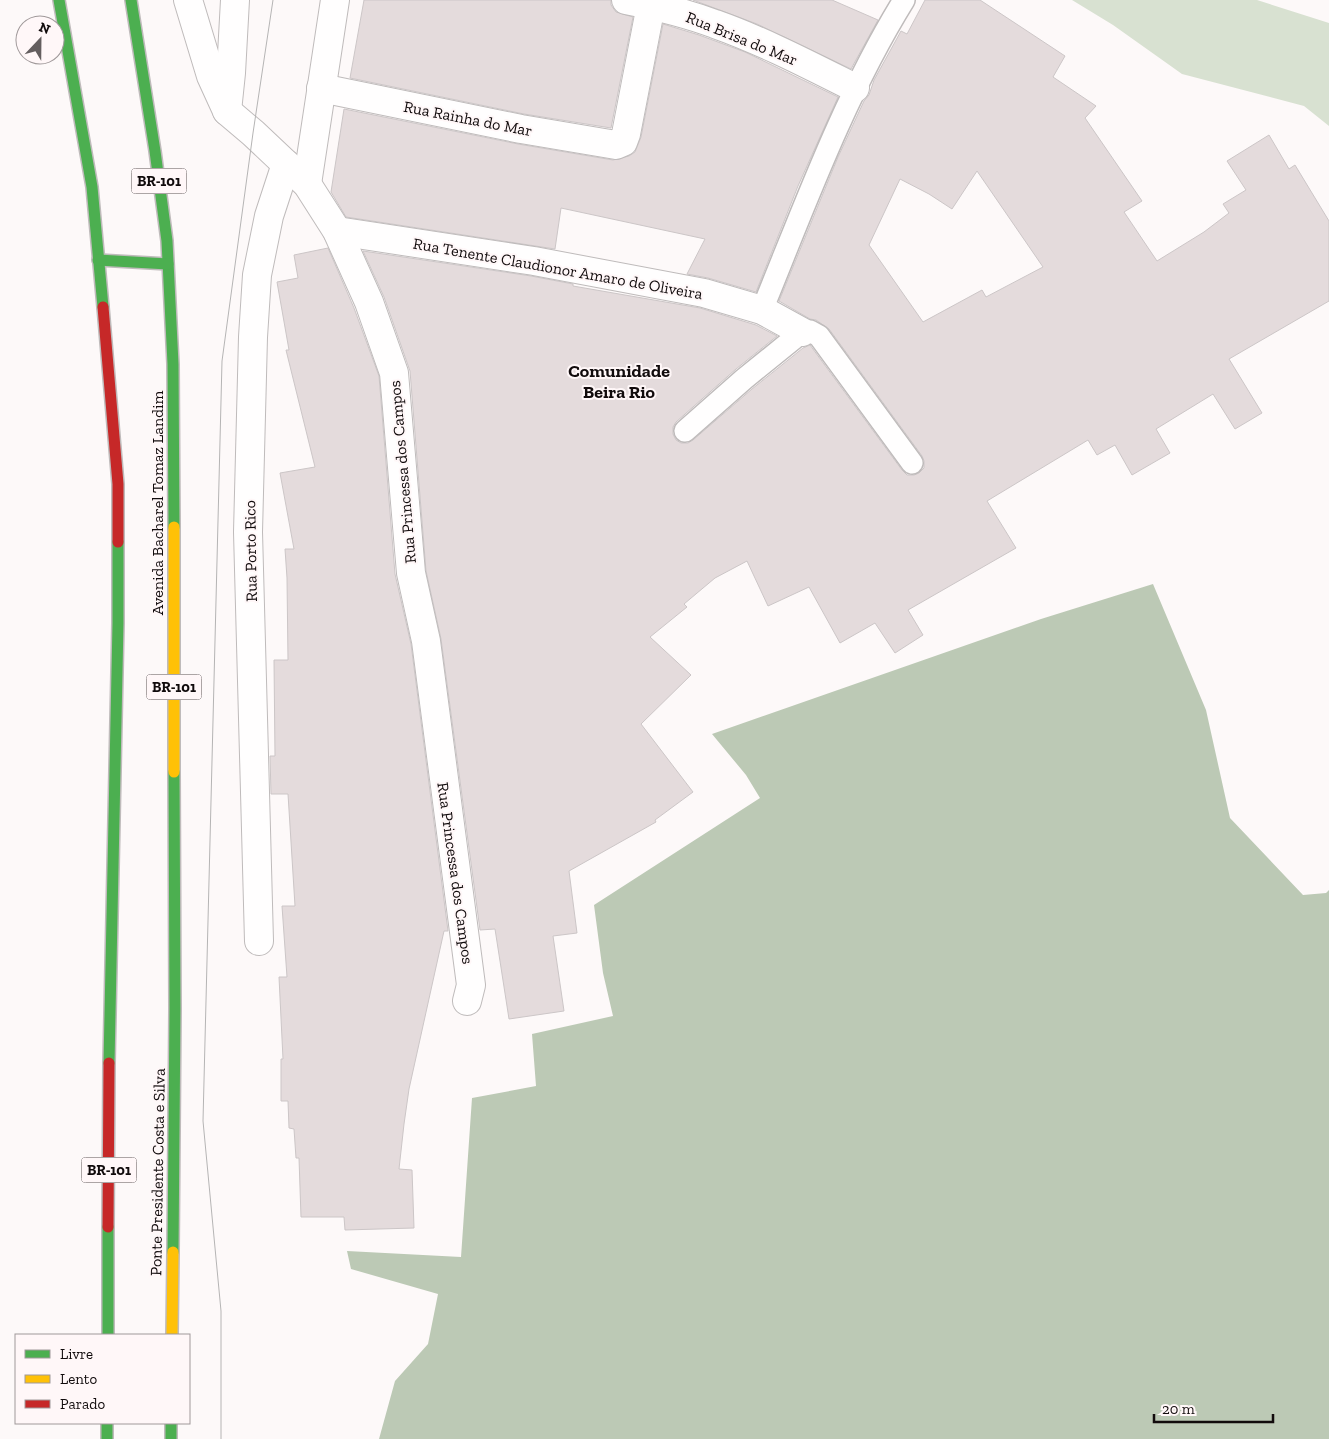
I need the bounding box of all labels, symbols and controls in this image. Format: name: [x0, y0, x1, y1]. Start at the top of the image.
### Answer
street label: Rua Brisa do Mar: [683, 7, 801, 70]
north arrow: [15, 15, 65, 65]
text: N: [37, 19, 53, 38]
street label: Rua Rainha do Mar: [402, 97, 534, 140]
road number: BR-101: [132, 168, 186, 194]
street label: Rua Tenente Claudionor Amaro de Oliveira: [412, 234, 704, 303]
district label: Comunidade Beira Rio: [568, 360, 670, 403]
street label: Rua Princessa dos Campos: [385, 380, 420, 564]
street label: Avenida Bacharel Tomaz Landim: [148, 391, 167, 615]
street label: Rua Porto Rico: [240, 500, 261, 602]
road number: BR-101: [146, 674, 202, 700]
street label: Rua Princessa dos Campos: [433, 781, 478, 965]
street label: Ponte Presidente Costa e Silva: [146, 1068, 169, 1276]
road number: BR-101: [82, 1158, 136, 1182]
legend: [15, 1334, 190, 1424]
text: Livre: [60, 1345, 93, 1363]
text: Lento: [60, 1370, 97, 1388]
scale bar: [1154, 1392, 1273, 1424]
text: Parado: [60, 1395, 106, 1413]
text: 20 m: [1162, 1400, 1195, 1418]

